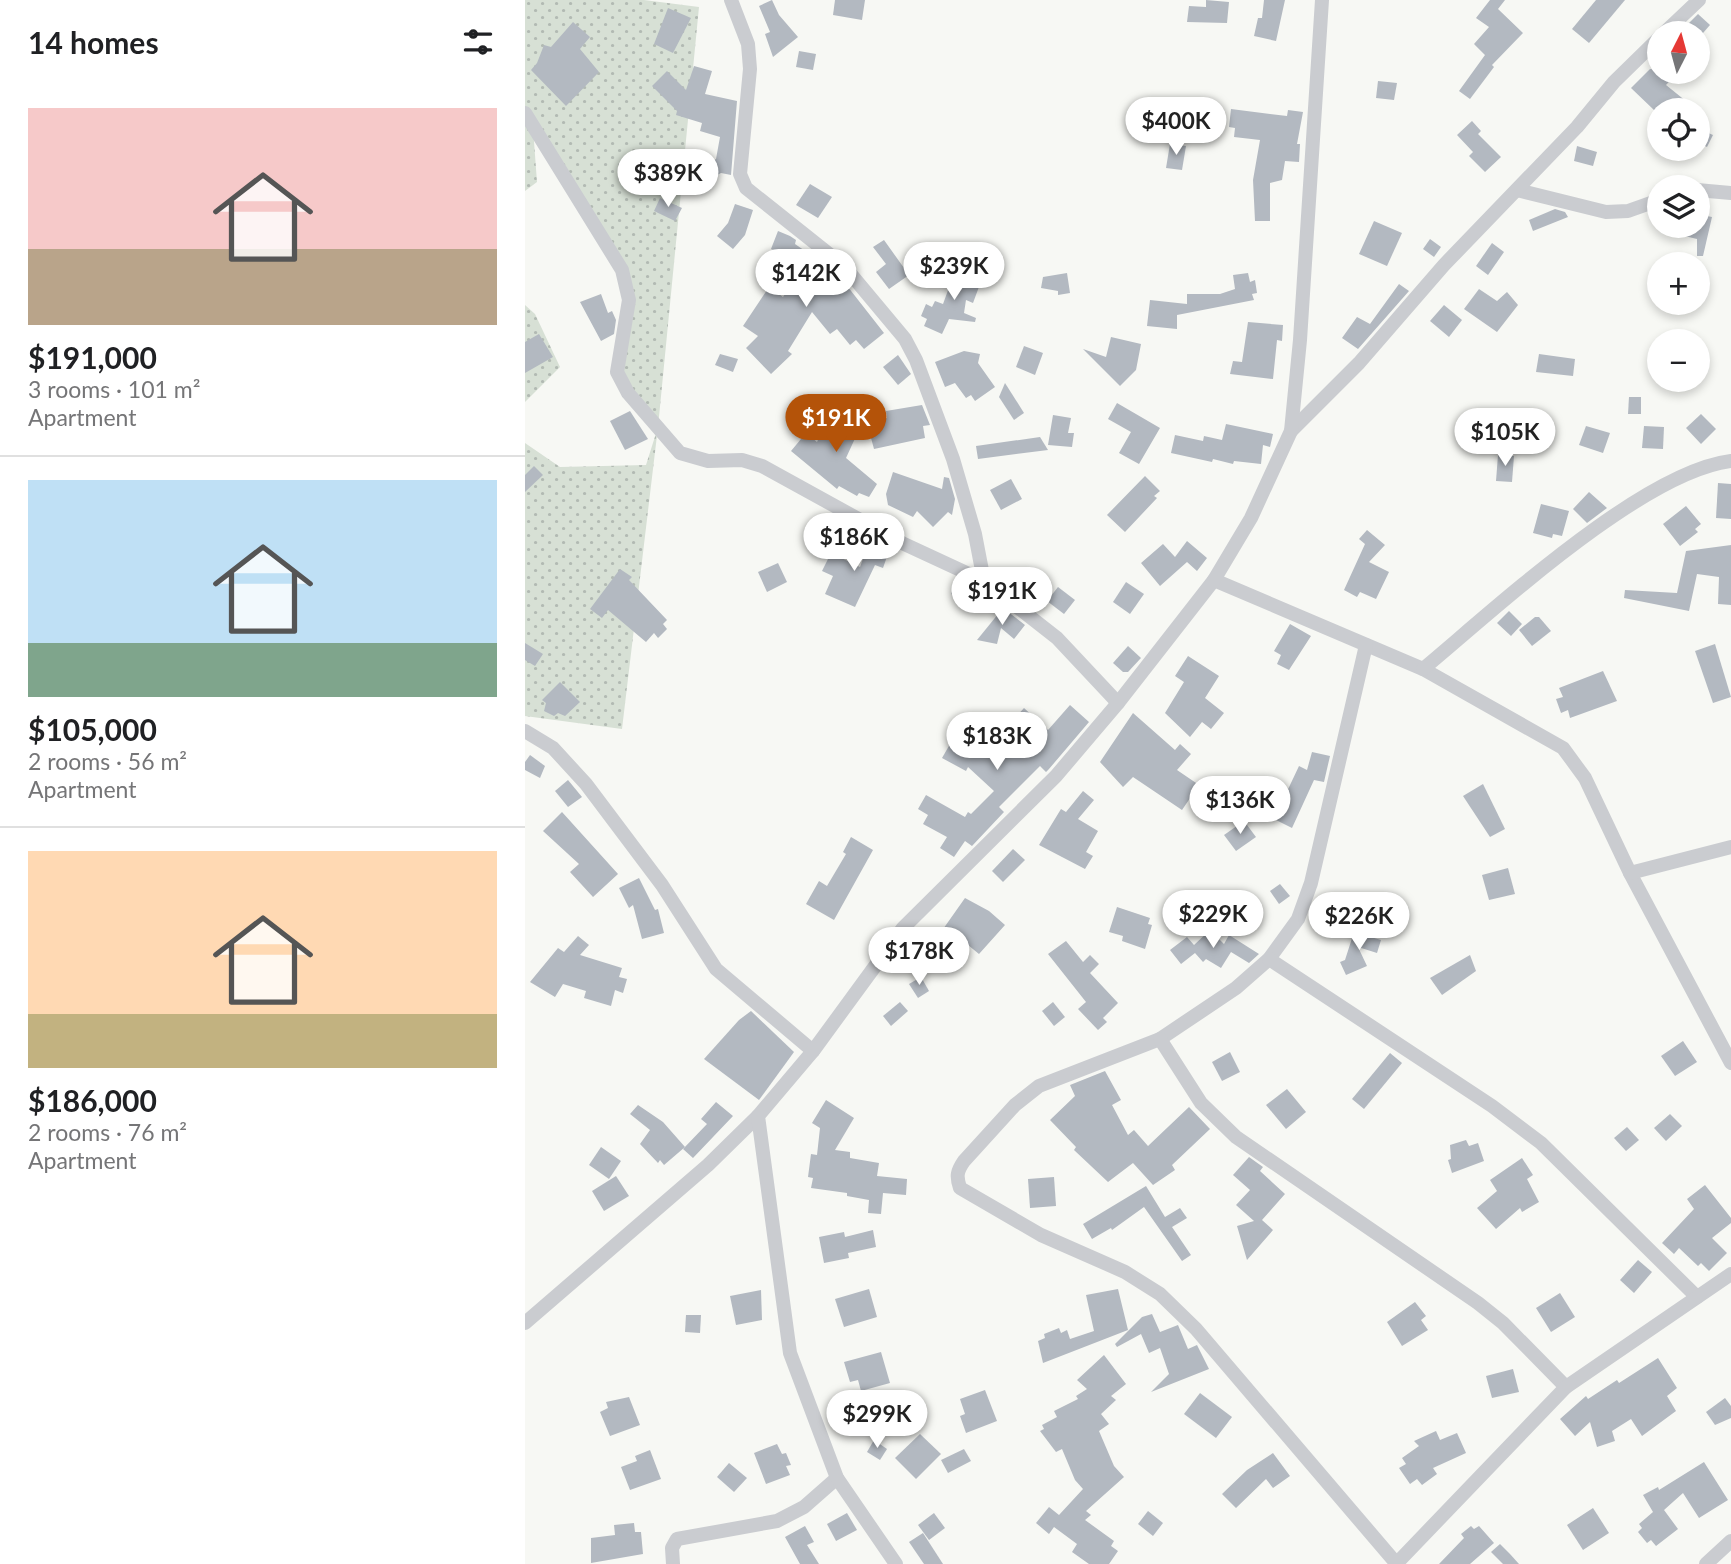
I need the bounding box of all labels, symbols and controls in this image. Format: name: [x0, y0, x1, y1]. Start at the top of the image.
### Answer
north arrow: [1647, 21, 1710, 84]
map controls: [1647, 21, 1710, 392]
icon: filters: [459, 23, 497, 61]
text: 14 homes: [28, 24, 159, 60]
pin: $400K: [1127, 97, 1225, 157]
button: locate: [1647, 98, 1710, 161]
text: $400K: [1141, 106, 1211, 134]
pin: $389K: [619, 150, 717, 209]
icon: home: [200, 154, 326, 280]
text: $389K: [633, 158, 703, 186]
button: layers: [1647, 175, 1710, 238]
pin: $239K: [905, 243, 1003, 302]
pin: $142K: [757, 250, 855, 309]
text: $239K: [919, 251, 989, 279]
button: +: [1647, 252, 1710, 315]
text: $142K: [771, 258, 841, 286]
button: −: [1647, 329, 1710, 392]
text: $191,000: [28, 339, 157, 375]
text: 3 rooms · 101 m²: [28, 375, 200, 403]
pin: $191K: [787, 394, 885, 454]
text: Apartment: [28, 403, 136, 431]
text: $191K: [801, 403, 871, 431]
pin: $105K: [1456, 408, 1554, 468]
text: $105K: [1470, 417, 1540, 445]
pin: $186K: [805, 514, 903, 573]
text: $186K: [819, 522, 889, 550]
icon: home: [200, 526, 326, 652]
pin: $191K: [953, 568, 1051, 627]
text: $191K: [967, 576, 1037, 604]
text: $105,000: [28, 711, 157, 747]
pin: $183K: [948, 712, 1046, 772]
text: $183K: [962, 721, 1032, 749]
text: 2 rooms · 56 m²: [28, 747, 187, 775]
text: Apartment: [28, 775, 136, 803]
pin: $136K: [1191, 776, 1289, 836]
text: $136K: [1205, 785, 1275, 813]
pin: $229K: [1164, 890, 1262, 950]
pin: $226K: [1310, 892, 1408, 952]
icon: home: [200, 897, 326, 1023]
text: $229K: [1178, 899, 1248, 927]
text: $226K: [1324, 901, 1394, 929]
pin: $178K: [870, 928, 968, 987]
text: $178K: [884, 936, 954, 964]
text: $186,000: [28, 1082, 157, 1118]
text: 2 rooms · 76 m²: [28, 1118, 187, 1146]
text: Apartment: [28, 1146, 136, 1174]
pin: $299K: [828, 1390, 926, 1450]
text: $299K: [842, 1399, 912, 1427]

